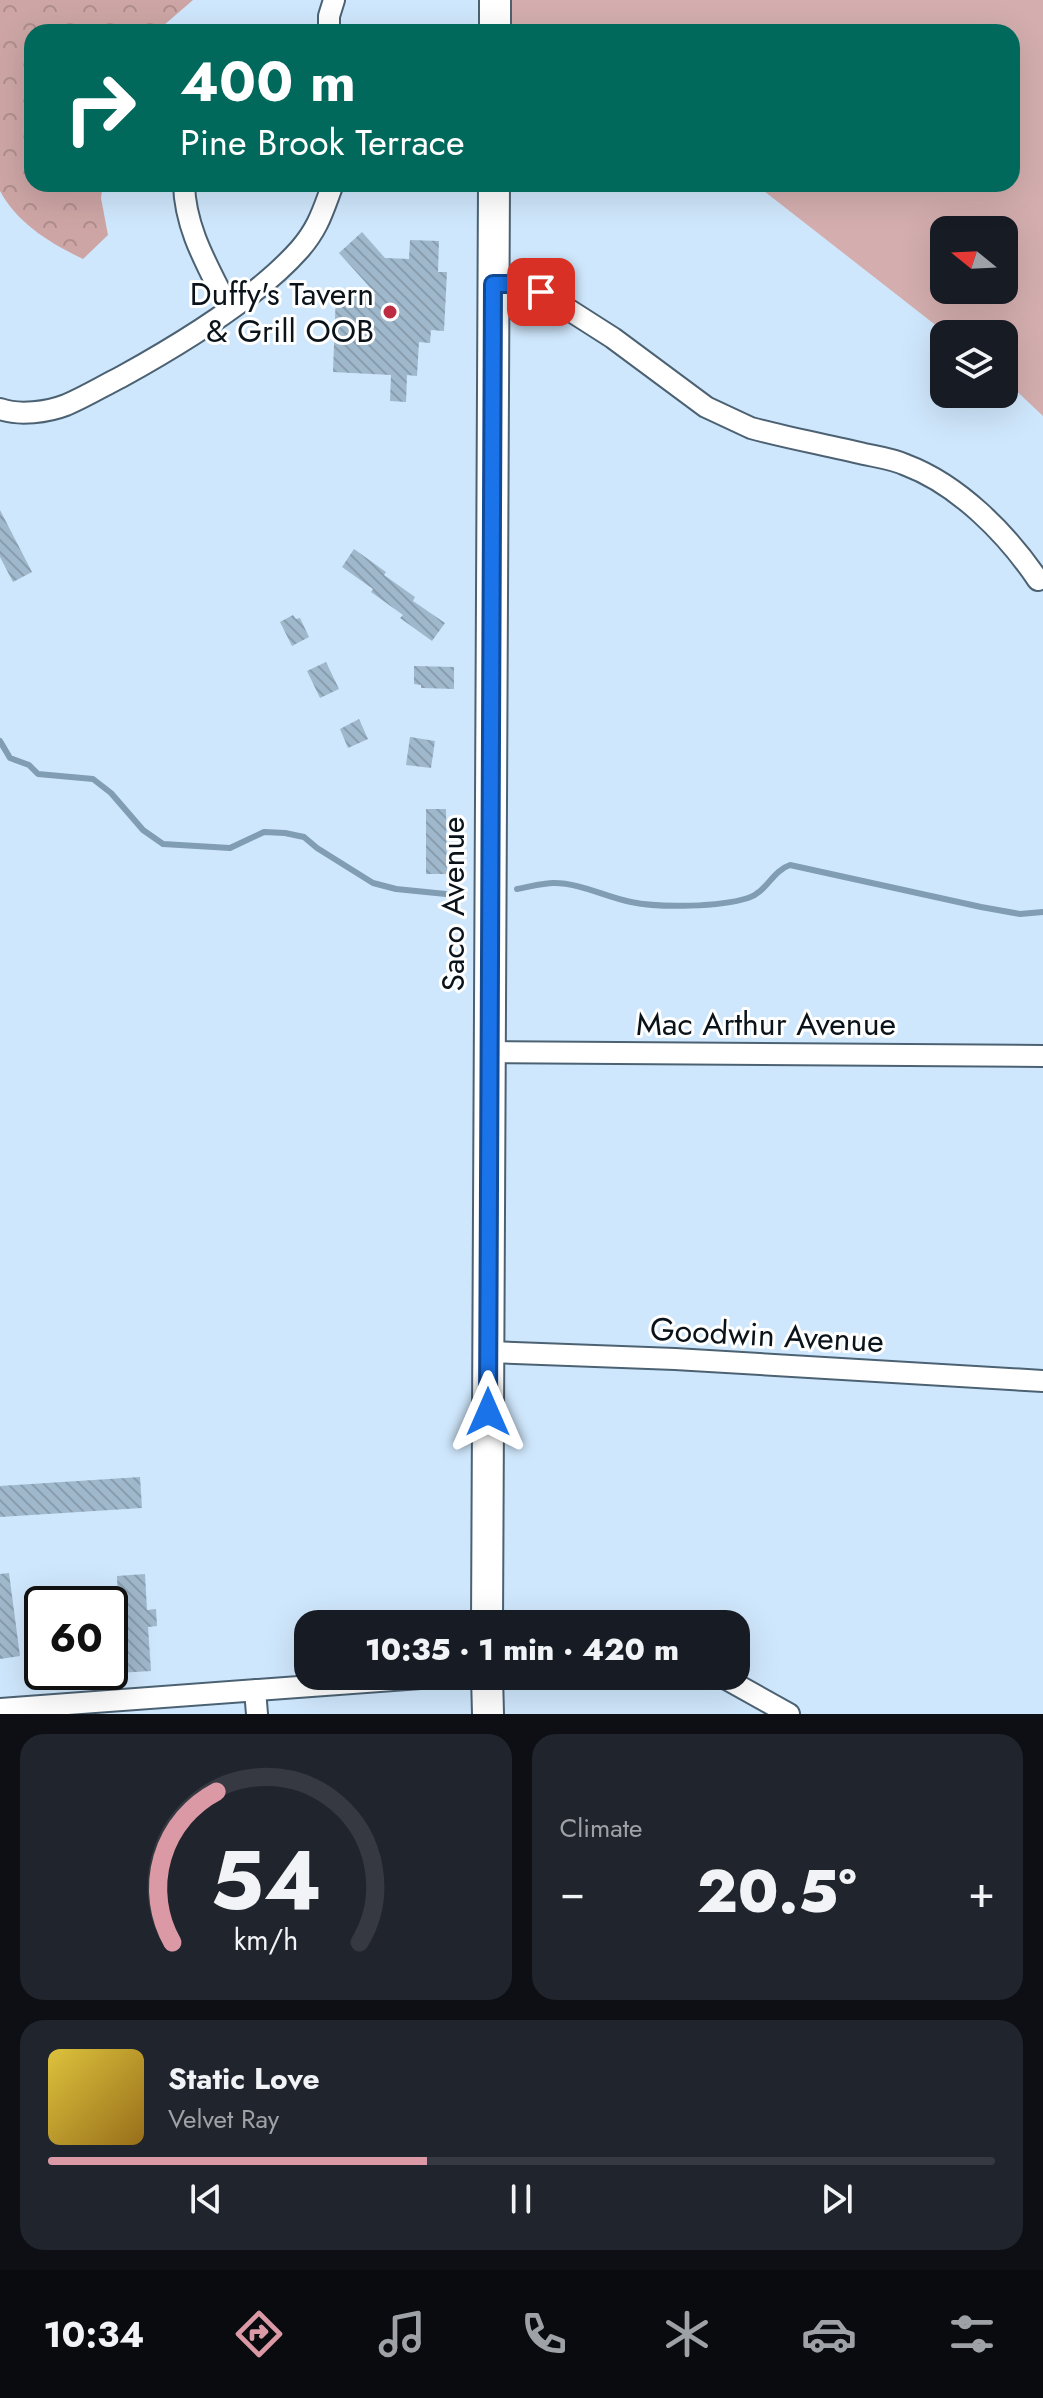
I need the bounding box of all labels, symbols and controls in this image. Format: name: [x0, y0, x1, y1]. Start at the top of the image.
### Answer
text: 400 m: [180, 41, 356, 122]
icon: right: [48, 56, 152, 160]
text: Pine Brook Terrace: [180, 116, 465, 168]
north arrow: [930, 216, 1018, 304]
map controls: [930, 216, 1018, 408]
pin: [507, 258, 575, 326]
icon: arrive: [519, 270, 563, 314]
place label: Duffy's Tavern & Grill OOB: [190, 271, 374, 354]
marker: Duffy's Tavern & Grill OOB: [381, 303, 399, 321]
button: layers: [930, 320, 1018, 408]
street label: Saco Avenue: [430, 817, 476, 991]
street label: Mac Arthur Avenue: [636, 1001, 896, 1047]
street label: Goodwin Avenue: [649, 1306, 885, 1364]
position arrow: [446, 1370, 530, 1454]
speed limit sign: 60: [24, 1586, 128, 1690]
text: 10:35 · 1 min · 420 m: [365, 1628, 679, 1671]
text: Climate: [560, 1809, 642, 1847]
text: 54: [210, 1820, 322, 1940]
text: 20.5°: [697, 1848, 857, 1935]
text: −: [560, 1860, 585, 1924]
text: +: [968, 1860, 995, 1924]
text: km/h: [233, 1919, 298, 1961]
text: Static Love: [168, 2057, 320, 2100]
text: Velvet Ray: [168, 2100, 279, 2138]
icon: previous: [184, 2177, 228, 2221]
icon: pause: [499, 2177, 543, 2221]
icon: next: [815, 2177, 859, 2221]
icon: directions: [231, 2306, 287, 2362]
icon: music: [374, 2306, 430, 2362]
icon: phone: [516, 2306, 572, 2362]
icon: climate: [659, 2306, 715, 2362]
icon: car: [801, 2306, 857, 2362]
icon: filters: [944, 2306, 1000, 2362]
text: 10:34: [43, 2308, 145, 2360]

